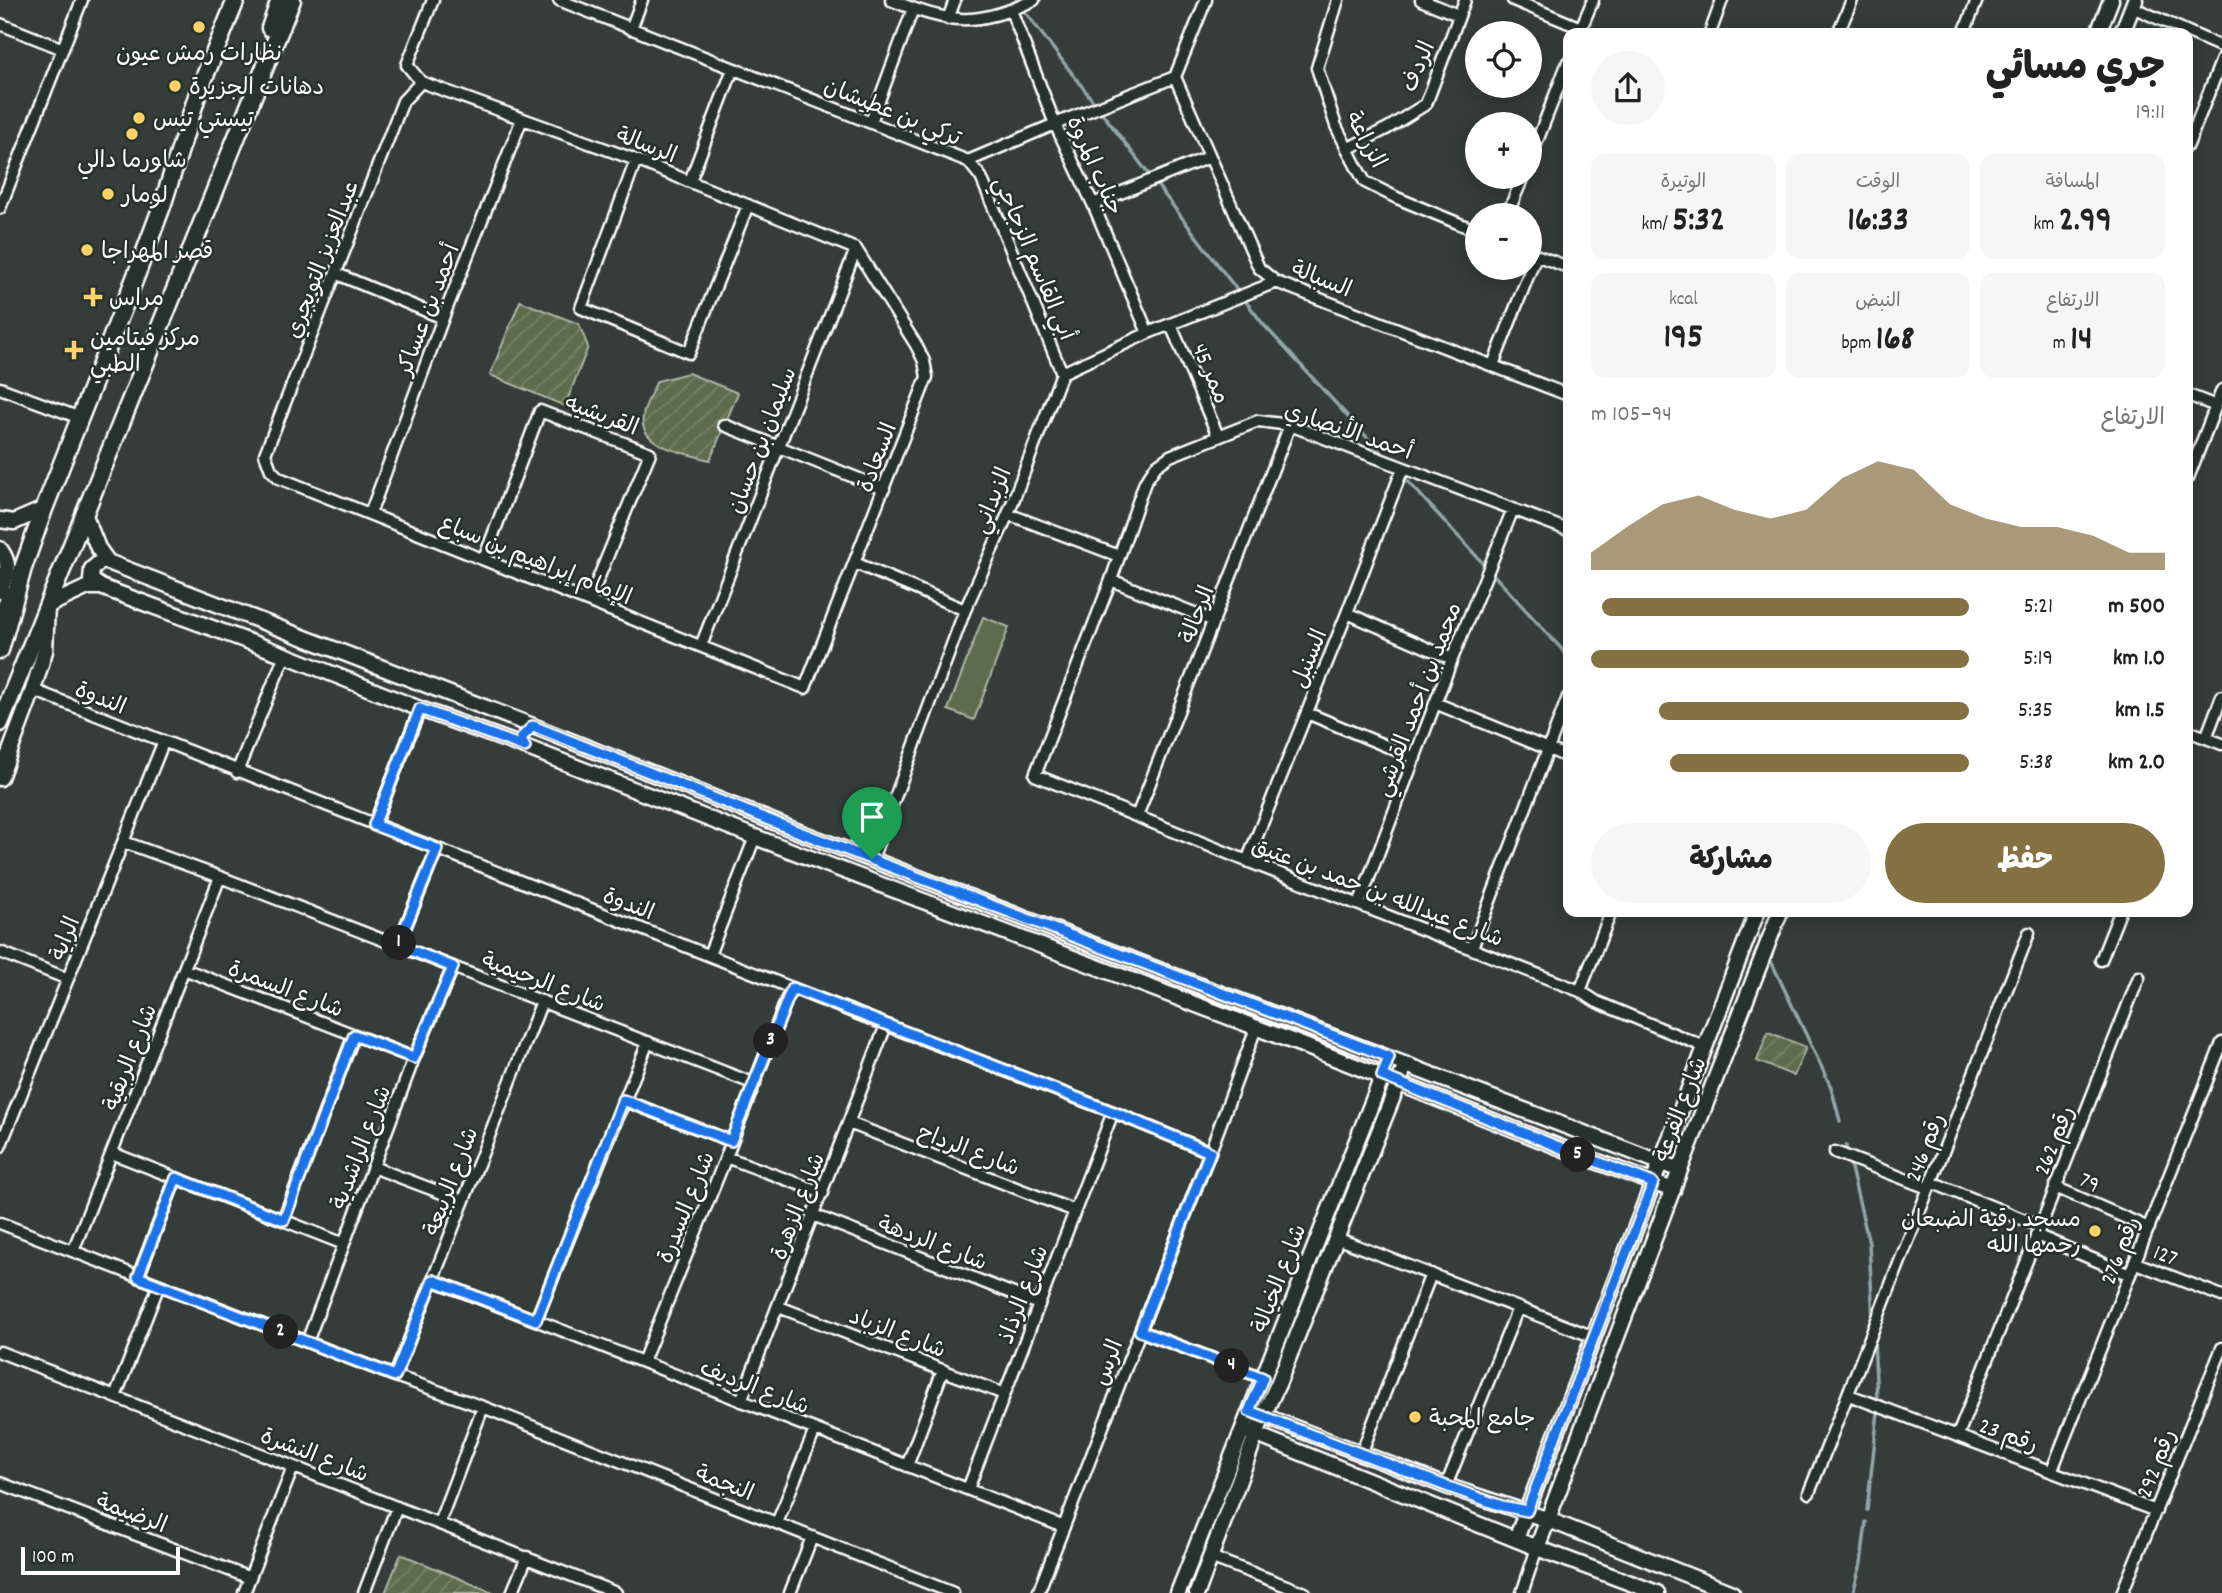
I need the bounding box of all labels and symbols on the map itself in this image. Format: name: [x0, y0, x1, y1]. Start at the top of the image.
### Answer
marker: نظارات رمش عيون: [191, 19, 207, 35]
street label: الردف: [1395, 37, 1446, 98]
place label: نظارات رمش عيون: [116, 39, 282, 72]
street label: تركي بن عطيشان: [818, 72, 966, 158]
place label: دهانات الجزيرة: [189, 73, 324, 106]
marker: دهانات الجزيرة: [167, 78, 183, 94]
place label: تيستي تيس: [153, 105, 254, 139]
street label: الزراعة: [1335, 106, 1393, 175]
marker: تيستي تيس: [131, 110, 147, 126]
street label: جناب المروة: [1056, 111, 1129, 222]
street label: الرسالة: [610, 121, 681, 174]
marker: شاورما دالي: [124, 126, 140, 142]
place label: شاورما دالي: [77, 146, 187, 180]
street label: أبي القاسم الزجاجي: [981, 172, 1082, 347]
street label: عبدالعزيز التويجري: [279, 176, 370, 344]
place label: لومار: [120, 181, 168, 214]
marker: لومار: [100, 186, 116, 202]
place label: قصر المهراجا: [101, 237, 213, 270]
street label: أحمد بن عساكر: [388, 239, 471, 383]
marker: قصر المهراجا: [79, 242, 95, 258]
street label: السبالة: [1285, 254, 1356, 308]
place label: مراس: [109, 284, 164, 317]
marker: مراس: [83, 287, 103, 307]
place label: مركز فيتامين الطبي: [90, 324, 200, 384]
street label: ممر 45: [1181, 339, 1236, 410]
marker: مركز فيتامين الطبي: [64, 340, 84, 360]
street label: سليمان بن حسان: [721, 363, 807, 519]
street label: القريشيه: [559, 388, 643, 446]
street label: أحمد الأنصاري: [1279, 393, 1418, 471]
street label: السعادة: [851, 418, 908, 498]
street label: الزبداني: [966, 463, 1023, 540]
street label: الإمام إبراهيم بن سباع: [433, 509, 636, 616]
street label: الرحالة: [1173, 581, 1225, 649]
street label: محمد بن أحمد القرشي: [1367, 598, 1473, 803]
street label: السنبل: [1284, 625, 1338, 694]
street label: الندوة: [69, 675, 130, 725]
pin: [842, 787, 902, 859]
street label: شارع عبدالله بن حمد بن عتيق: [1246, 831, 1507, 958]
street label: الندوة: [597, 881, 658, 931]
street label: الراية: [44, 912, 91, 966]
pin: 1: [382, 926, 416, 960]
street label: شارع الرحيمية: [476, 946, 609, 1023]
street label: شارع السمرة: [222, 954, 347, 1028]
street label: شارع الربقية: [97, 1000, 168, 1116]
pin: 3: [754, 1024, 788, 1058]
street label: شارع الفرعة: [1647, 1053, 1717, 1168]
street label: شارع الراشدية: [324, 1081, 402, 1215]
street label: رقم 262: [2027, 1102, 2085, 1181]
street label: رقم 246: [1898, 1109, 1956, 1188]
street label: شارع الرداح: [912, 1118, 1024, 1187]
street label: شارع الربيعة: [417, 1123, 489, 1241]
pin: 5: [1560, 1138, 1596, 1172]
street label: شارع السدرة: [651, 1147, 726, 1269]
street label: شارع الزهرة: [765, 1149, 836, 1266]
street label: 79: [2073, 1165, 2104, 1203]
place label: مسجد رقية الضبعان رحمها الله: [1901, 1205, 2081, 1264]
street label: شارع الردهة: [872, 1209, 991, 1281]
street label: رقم 276: [2094, 1212, 2151, 1291]
street label: شارع الخيالة: [1245, 1220, 1317, 1338]
marker: مسجد رقية الضبعان رحمها الله: [2087, 1223, 2103, 1239]
street label: 127: [2148, 1238, 2182, 1277]
street label: شارع الرذاذ: [991, 1241, 1059, 1349]
street label: شارع الزباد: [844, 1302, 950, 1369]
pin: 2: [264, 1314, 298, 1350]
street label: الرس: [1086, 1336, 1134, 1391]
pin: 4: [1214, 1348, 1250, 1384]
street label: شارع الرديف: [694, 1353, 813, 1425]
place label: جامع المحبة: [1429, 1404, 1536, 1437]
marker: جامع المحبة: [1407, 1409, 1423, 1425]
street label: رقم 23: [1973, 1411, 2042, 1464]
street label: شارع النشرة: [255, 1421, 373, 1493]
street label: رقم 292: [2130, 1425, 2187, 1504]
street label: النجمة: [689, 1459, 758, 1512]
street label: الرضيمة: [90, 1487, 171, 1544]
scale bar: [21, 1544, 180, 1576]

